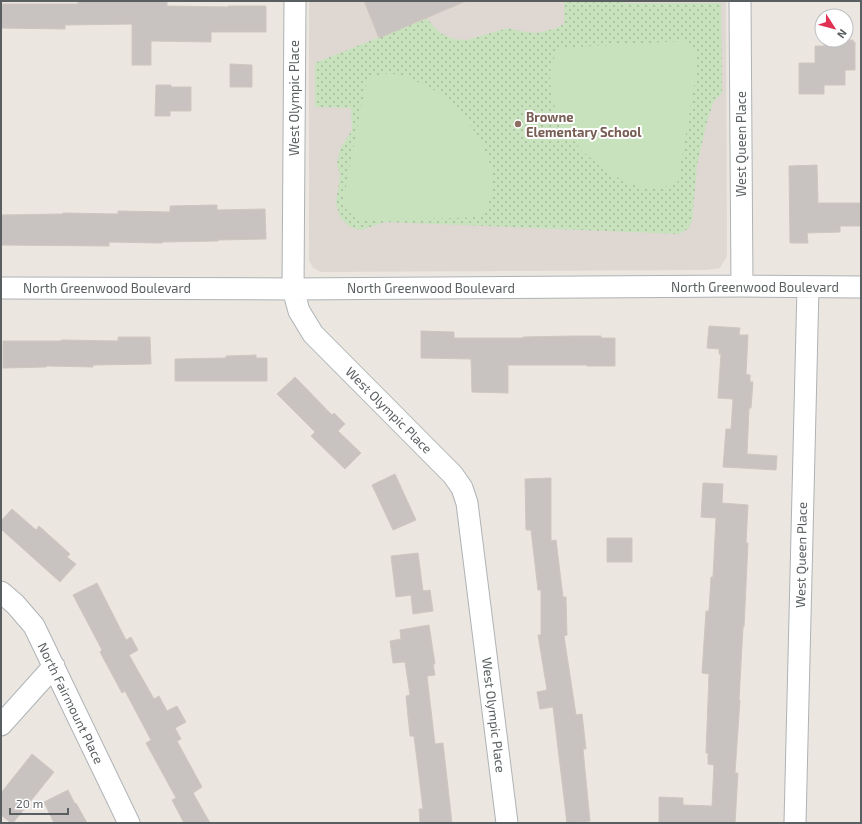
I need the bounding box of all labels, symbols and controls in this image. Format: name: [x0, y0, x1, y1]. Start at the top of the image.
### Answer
north arrow: [814, 8, 854, 48]
text: N: [835, 27, 850, 41]
street label: West Olympic Place: [286, 40, 302, 156]
street label: West Queen Place: [733, 91, 749, 197]
place label: Browne Elementary School: [526, 109, 642, 140]
marker: Browne Elementary School: [513, 119, 523, 129]
street label: North Greenwood Boulevard: [671, 279, 839, 295]
street label: North Greenwood Boulevard: [23, 280, 191, 296]
street label: North Greenwood Boulevard: [347, 280, 515, 296]
street label: West Olympic Place: [342, 363, 436, 457]
street label: West Queen Place: [792, 502, 810, 608]
street label: North Fairmount Place: [35, 640, 107, 766]
street label: West Olympic Place: [479, 656, 509, 774]
scale bar: [10, 790, 68, 816]
text: 20 m: [16, 796, 43, 810]

